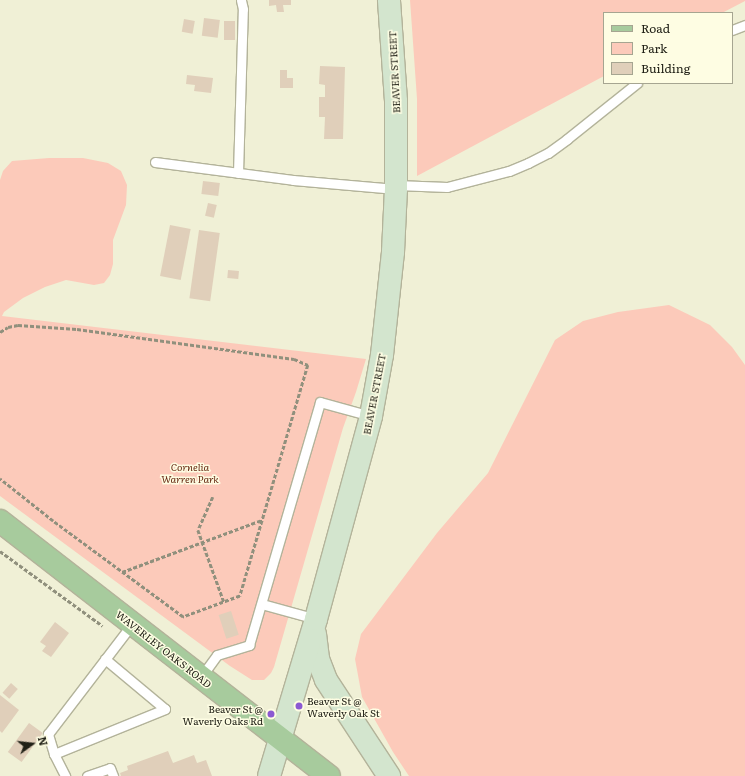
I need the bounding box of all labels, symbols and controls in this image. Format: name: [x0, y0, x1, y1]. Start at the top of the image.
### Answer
legend: [603, 12, 733, 84]
text: Road: [641, 19, 670, 37]
street label: BEAVER STREET: [386, 31, 402, 113]
text: Park: [641, 39, 667, 57]
text: Building: [641, 59, 690, 77]
street label: BEAVER STREET: [360, 352, 388, 436]
park label: Cornelia Warren Park: [161, 460, 219, 484]
street label: WAVERLEY OAKS ROAD: [114, 608, 214, 690]
place label: Beaver St @ Waverly Oak St: [307, 694, 380, 718]
marker: Beaver St @ Waverly Oak St: [294, 701, 304, 711]
place label: Beaver St @ Waverly Oaks Rd: [183, 702, 263, 726]
marker: Beaver St @ Waverly Oaks Rd: [266, 709, 276, 719]
north arrow: [12, 724, 52, 764]
text: N: [35, 734, 53, 747]

